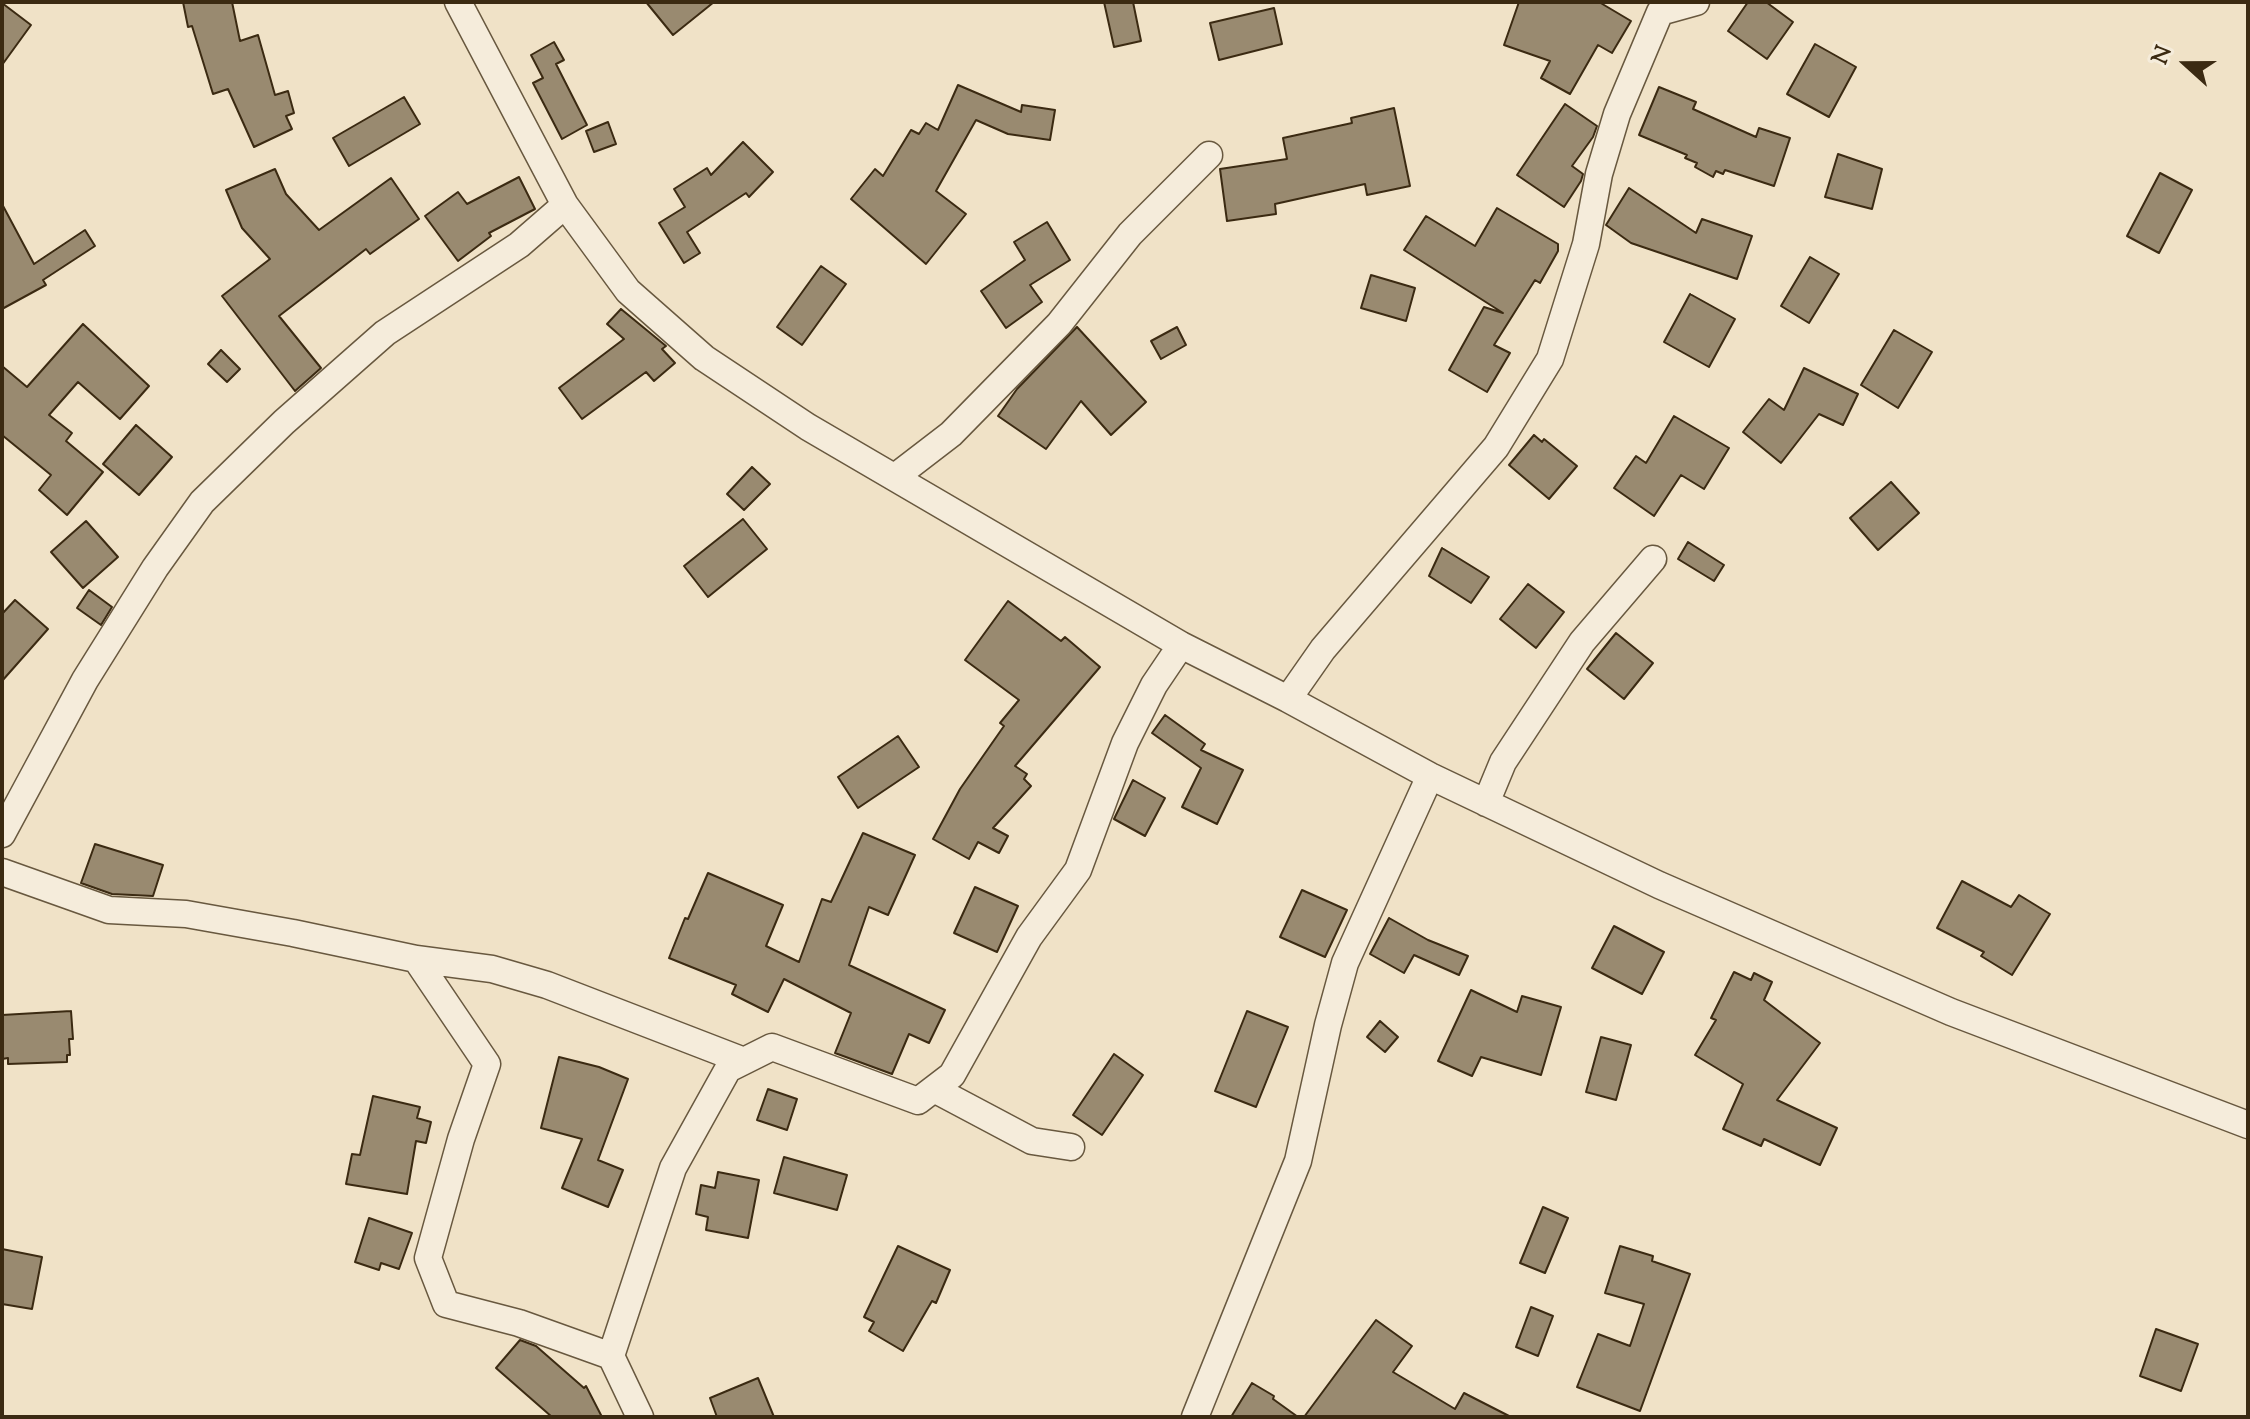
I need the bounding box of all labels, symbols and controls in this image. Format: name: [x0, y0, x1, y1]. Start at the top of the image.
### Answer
north arrow: [2146, 24, 2226, 104]
text: N: [2146, 41, 2182, 69]

